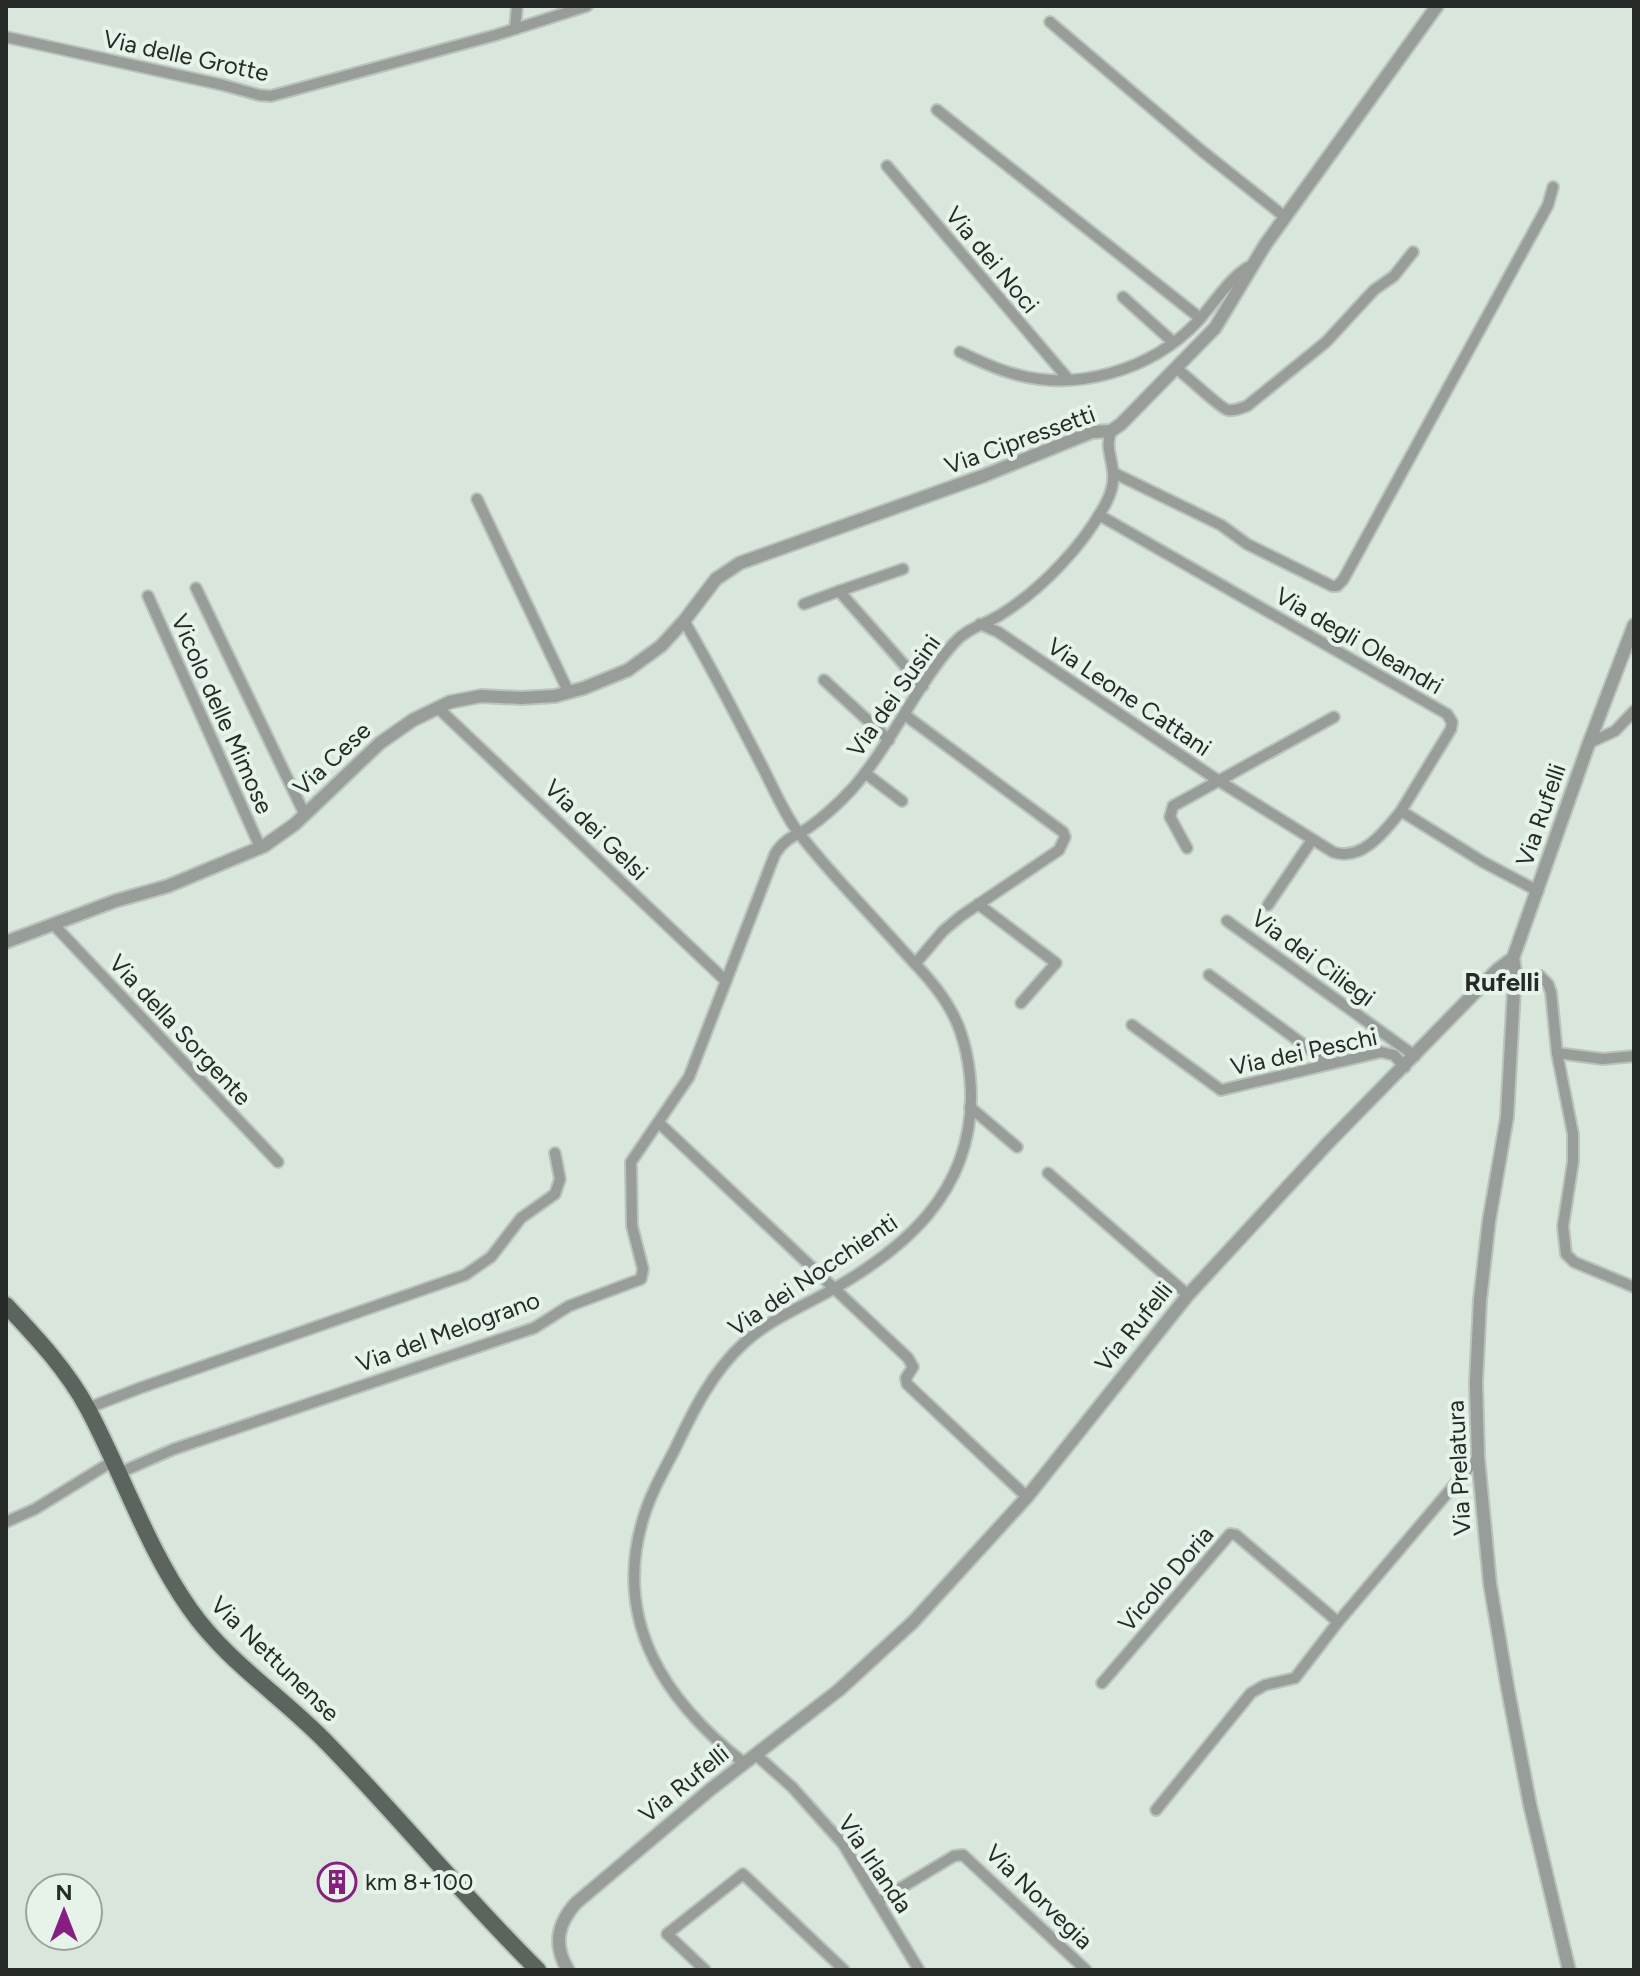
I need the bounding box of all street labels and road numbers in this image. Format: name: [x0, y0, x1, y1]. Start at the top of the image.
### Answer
street label: Via delle Grotte: [101, 24, 272, 87]
street label: Via dei Noci: [939, 201, 1045, 319]
street label: Via Cipressetti: [941, 399, 1099, 480]
street label: Via degli Oleandri: [1270, 581, 1448, 700]
street label: Vicolo delle Mimose: [165, 609, 280, 818]
street label: Via dei Susini: [841, 629, 946, 763]
street label: Via Leone Cattani: [1042, 631, 1217, 762]
street label: Via Cese: [287, 716, 376, 802]
street label: Via Rufelli: [1509, 760, 1572, 870]
street label: Via dei Gelsi: [539, 773, 654, 886]
street label: Via dei Ciliegi: [1246, 903, 1381, 1012]
street label: Via della Sorgente: [103, 948, 258, 1111]
street label: Via dei Peschi: [1228, 1022, 1380, 1081]
street label: Via dei Nocchienti: [723, 1207, 903, 1342]
street label: Via Rufelli: [1089, 1276, 1178, 1377]
street label: Via del Melograno: [352, 1285, 544, 1378]
street label: Via Prelatura: [1440, 1400, 1477, 1537]
street label: Vicolo Doria: [1112, 1520, 1219, 1637]
street label: Via Nettunense: [205, 1590, 346, 1727]
street label: Via Rufelli: [633, 1739, 734, 1828]
street label: Via Irlanda: [832, 1809, 919, 1918]
street label: Via Norvegia: [980, 1838, 1099, 1955]

